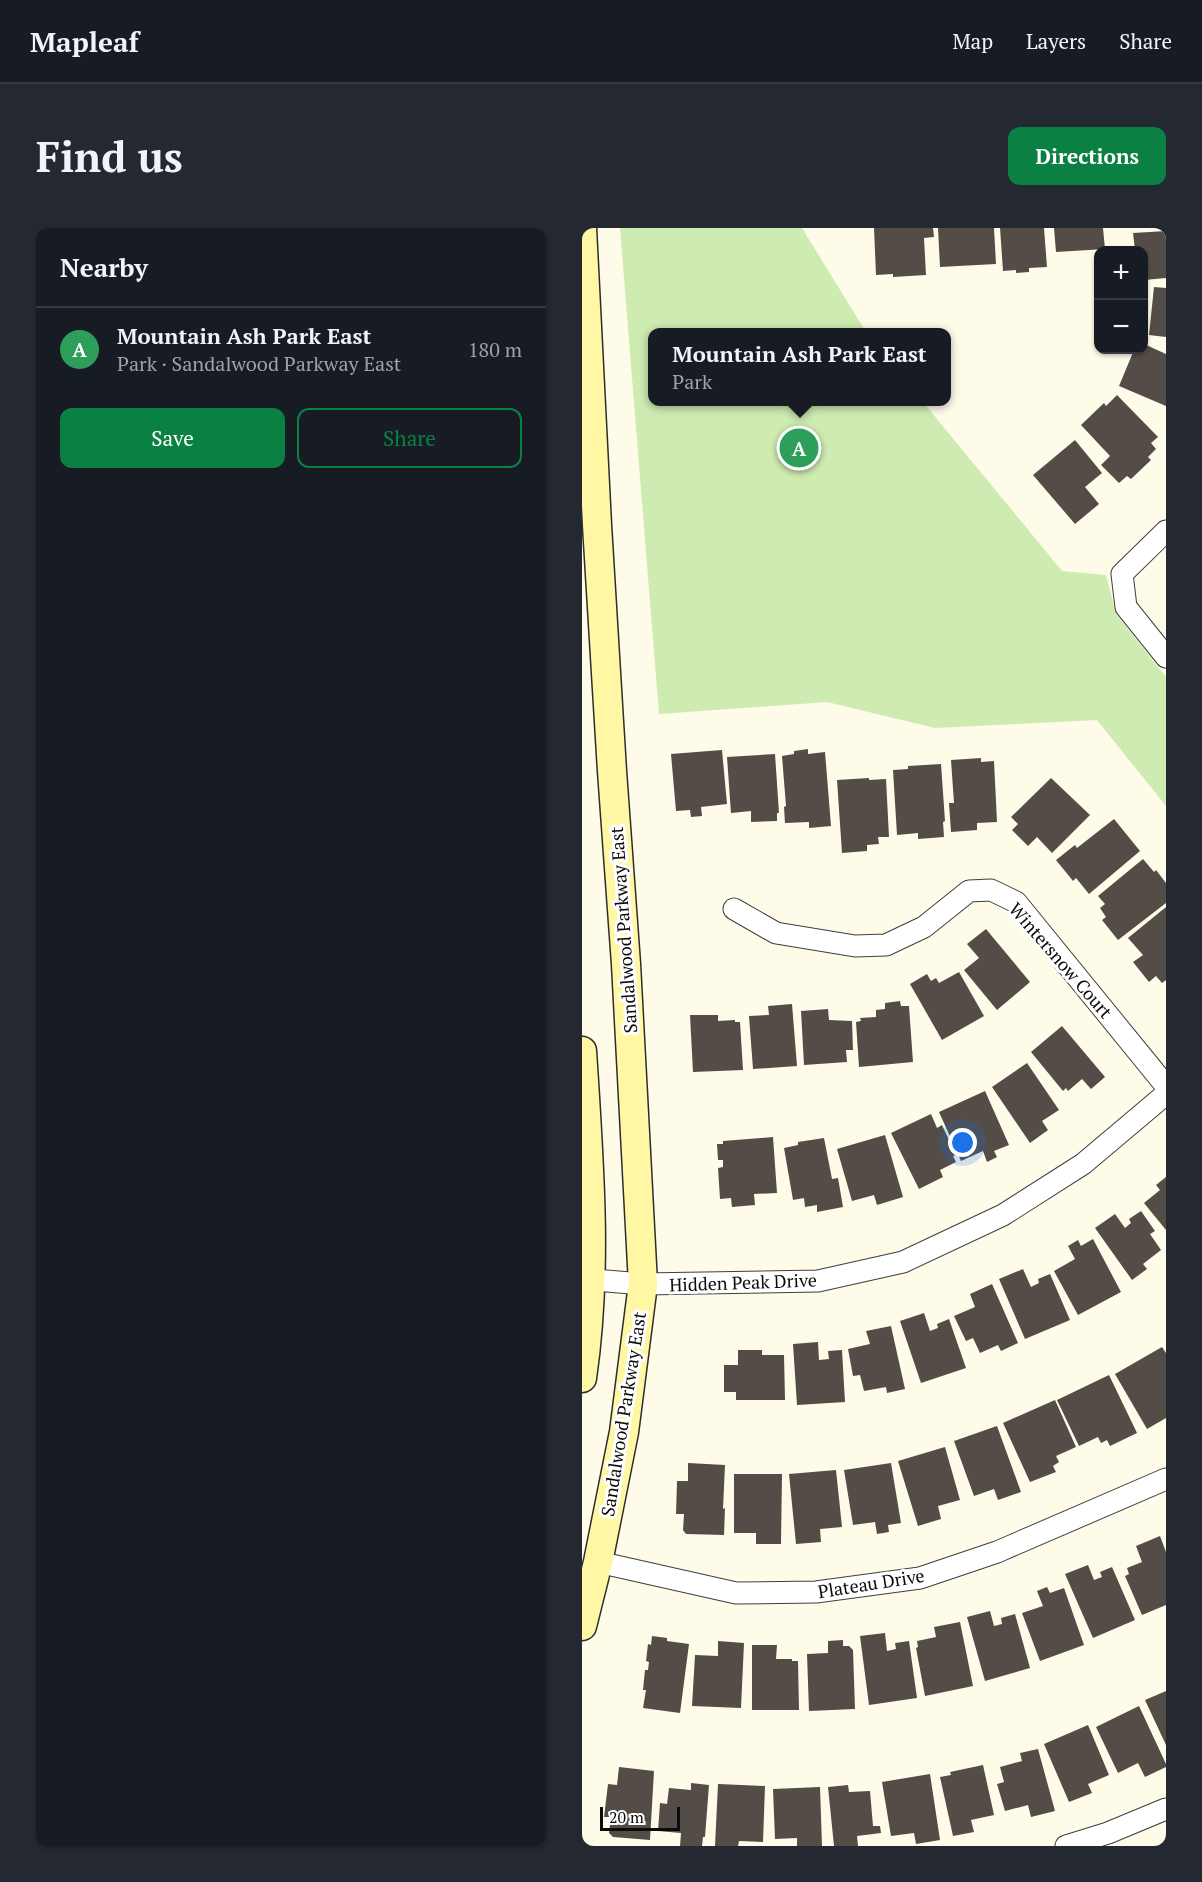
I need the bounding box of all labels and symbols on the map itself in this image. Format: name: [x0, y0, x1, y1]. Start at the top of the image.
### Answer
pin: A: [780, 426, 818, 470]
street label: Sandalwood Parkway East: [604, 826, 642, 1034]
street label: Wintersnow Court: [1004, 897, 1118, 1023]
your location: [948, 1128, 977, 1157]
street label: Hidden Peak Drive: [669, 1267, 817, 1297]
street label: Sandalwood Parkway East: [595, 1310, 651, 1518]
street label: Plateau Drive: [816, 1563, 926, 1603]
scale bar: [600, 1804, 680, 1832]

